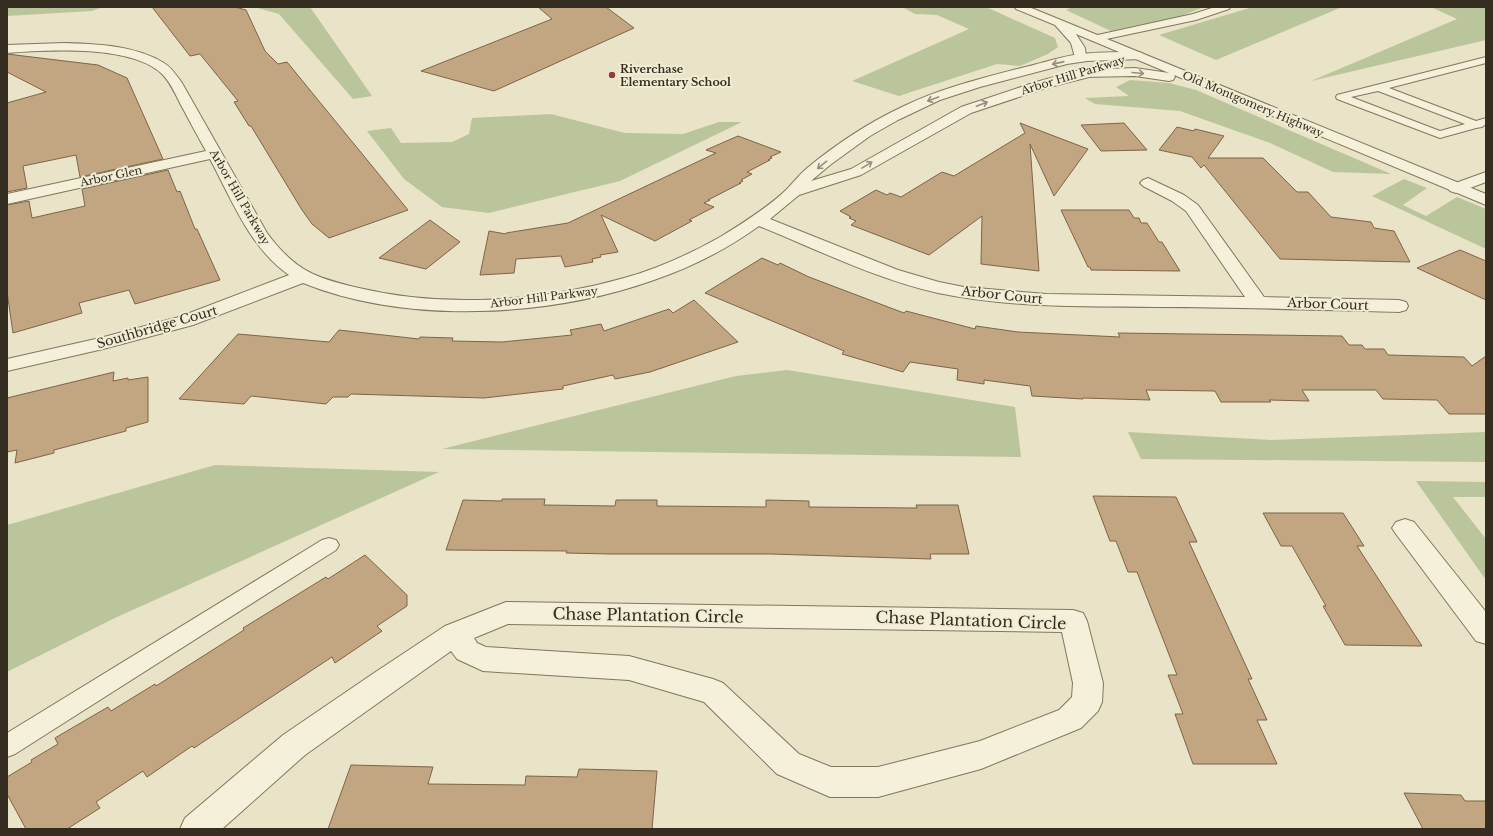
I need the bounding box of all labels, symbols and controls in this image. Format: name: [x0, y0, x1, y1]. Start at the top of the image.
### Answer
street label: Arbor Hill Parkway: [1018, 52, 1127, 98]
one-way arrow: [1052, 60, 1065, 67]
place label: Riverchase Elementary School: [620, 62, 731, 89]
street label: Old Montgomery Highway: [1180, 68, 1326, 140]
one-way arrow: [1131, 69, 1144, 76]
marker: Riverchase Elementary School: [607, 70, 617, 80]
one-way arrow: [928, 95, 940, 103]
one-way arrow: [976, 99, 988, 107]
street label: Arbor Hill Parkway: [206, 146, 273, 247]
one-way arrow: [816, 160, 827, 169]
one-way arrow: [861, 160, 873, 168]
street label: Arbor Glen: [78, 162, 144, 190]
street label: Arbor Court: [960, 282, 1044, 308]
street label: Arbor Hill Parkway: [488, 283, 599, 311]
street label: Arbor Court: [1286, 294, 1369, 314]
street label: Southbridge Court: [95, 302, 220, 352]
street label: Chase Plantation Circle: [552, 603, 744, 627]
street label: Chase Plantation Circle: [875, 607, 1067, 633]

